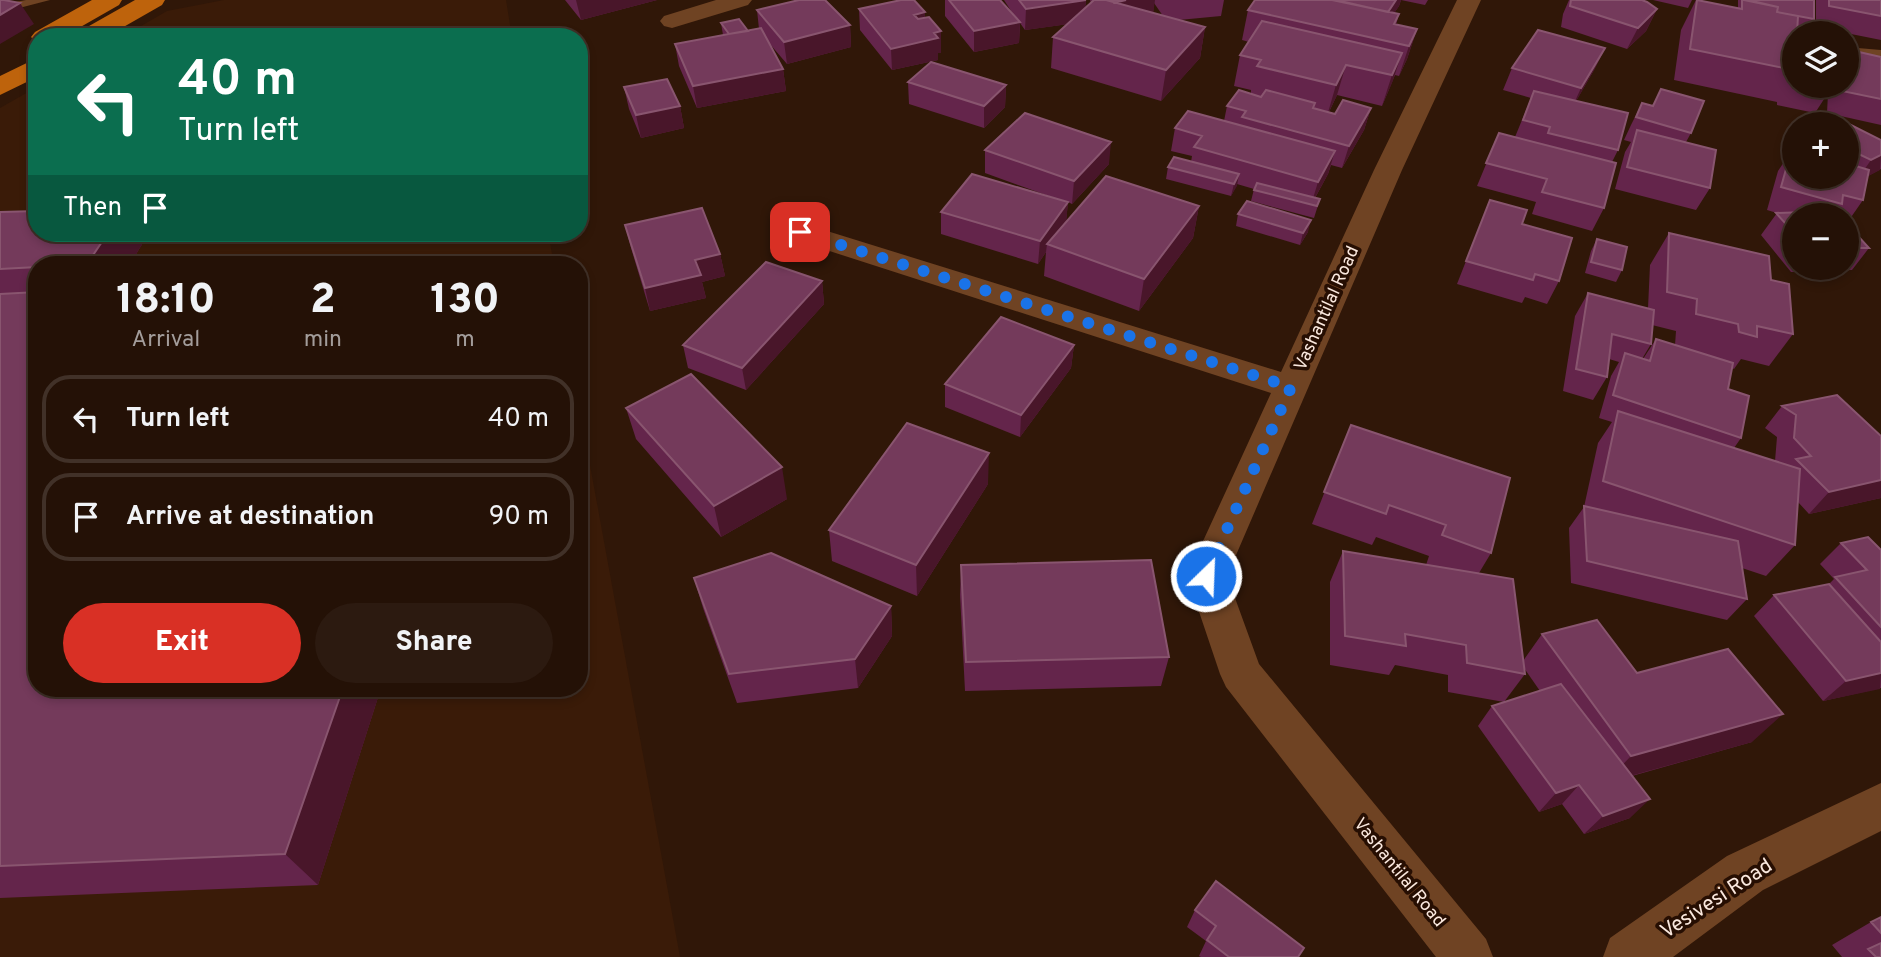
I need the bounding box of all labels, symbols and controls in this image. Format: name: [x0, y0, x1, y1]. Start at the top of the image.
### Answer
map controls: [1782, 21, 1859, 280]
button: layers: [1782, 21, 1859, 98]
text: 40 m: [178, 51, 297, 113]
icon: left: [63, 56, 154, 147]
text: Turn left: [178, 112, 299, 152]
button: +: [1782, 112, 1859, 189]
icon: arrive: [136, 189, 174, 227]
text: Then: [63, 192, 122, 225]
pin: [770, 202, 830, 262]
button: −: [1782, 203, 1859, 280]
icon: arrive: [781, 213, 819, 251]
street label: Vashantilal Road: [1290, 243, 1365, 374]
text: 18:10: [116, 275, 216, 328]
text: 2: [310, 275, 336, 328]
text: 130: [430, 275, 500, 328]
text: Arrival: [132, 326, 200, 355]
text: min: [304, 326, 342, 355]
text: m: [455, 326, 475, 355]
icon: left: [67, 400, 105, 438]
text: Turn left: [126, 403, 230, 436]
text: 40 m: [488, 403, 549, 436]
icon: arrive: [67, 498, 105, 536]
text: Arrive at destination: [126, 501, 374, 534]
text: 90 m: [489, 501, 549, 534]
position arrow: [1169, 539, 1243, 613]
button: Exit: [63, 603, 301, 683]
button: Share: [315, 603, 553, 683]
street label: Vashantilal Road: [1348, 814, 1450, 932]
street label: Vesivesi Road: [1656, 853, 1778, 946]

